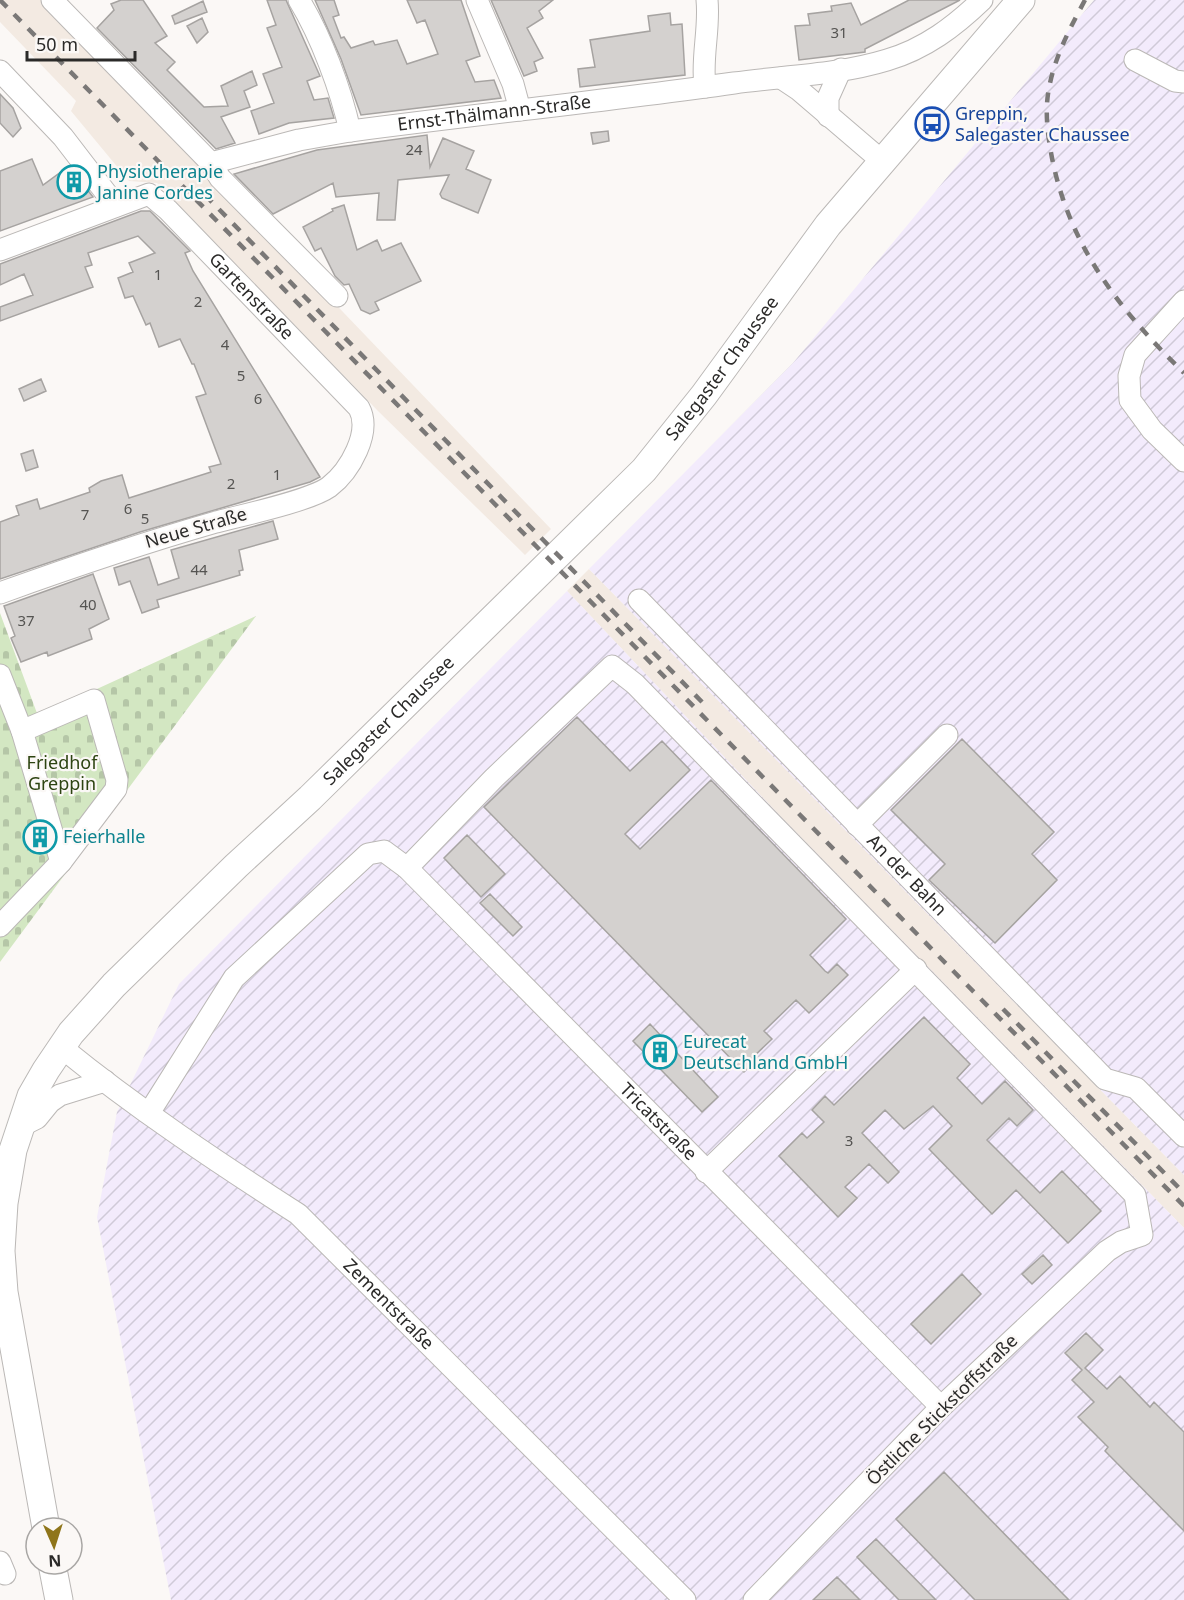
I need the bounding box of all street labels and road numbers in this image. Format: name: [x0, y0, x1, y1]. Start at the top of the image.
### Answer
street label: Ernst-Thälmann-Straße: [396, 89, 592, 136]
street label: Gartenstraße: [204, 247, 300, 344]
street label: Salegaster Chaussee: [659, 291, 783, 445]
street label: Neue Straße: [142, 501, 249, 553]
street label: Salegaster Chaussee: [317, 650, 459, 790]
street label: An der Bahn: [862, 829, 953, 920]
street label: Tricatstraße: [615, 1077, 703, 1165]
street label: Zementstraße: [339, 1253, 440, 1354]
street label: Östliche Stickstoffstraße: [860, 1328, 1022, 1490]

